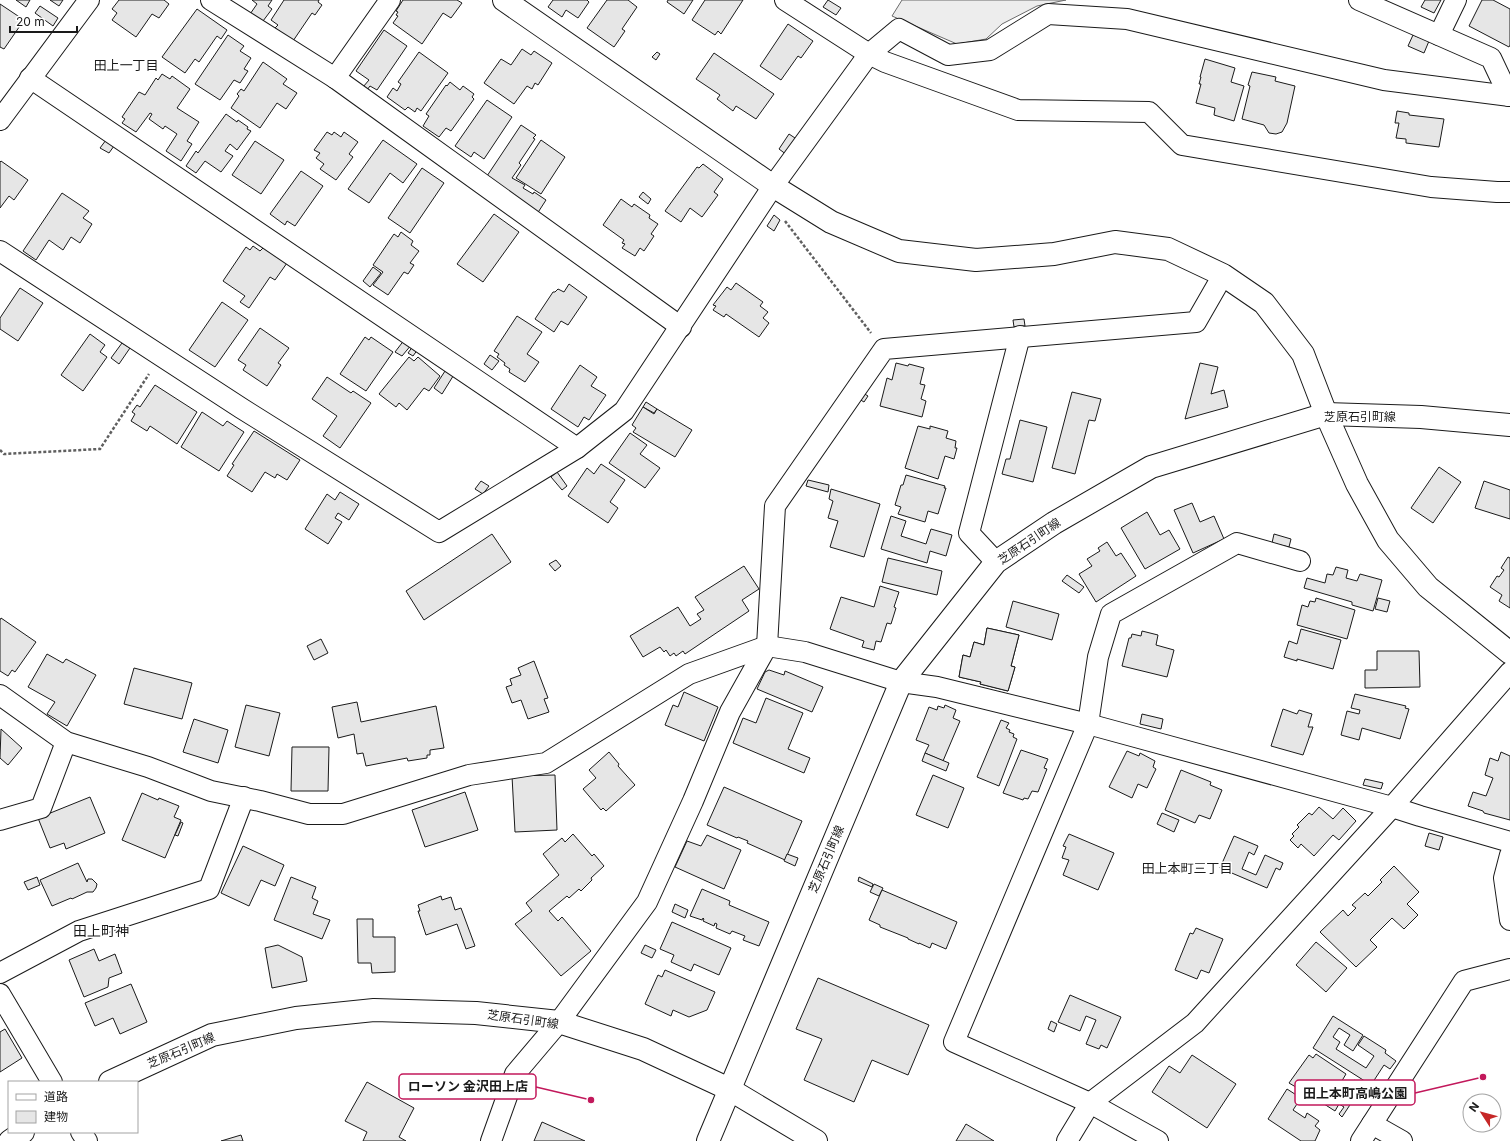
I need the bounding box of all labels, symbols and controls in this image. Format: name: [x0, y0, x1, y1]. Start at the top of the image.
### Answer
scale bar: [10, 8, 77, 34]
text: 20 m: [16, 14, 45, 29]
district label: 田上一丁目: [93, 57, 159, 73]
street label: 芝原石引町線: [1324, 409, 1396, 424]
street label: 芝原石引町線: [995, 515, 1063, 567]
street label: 芝原石引町線: [805, 823, 847, 895]
district label: 田上本町三丁目: [1141, 860, 1233, 876]
district label: 田上町神: [73, 922, 129, 939]
street label: 芝原石引町線: [486, 1007, 560, 1031]
street label: 芝原石引町線: [145, 1029, 217, 1071]
callout: ローソン 金沢田上店: [399, 1074, 536, 1099]
text: ローソン 金沢田上店: [408, 1078, 528, 1094]
callout: 田上本町高嶋公園: [1295, 1080, 1415, 1105]
legend: [8, 1081, 138, 1133]
text: 田上本町高嶋公園: [1303, 1085, 1407, 1101]
text: 道路: [44, 1089, 68, 1104]
north arrow: [1462, 1093, 1502, 1133]
text: N: [1466, 1100, 1482, 1115]
text: 建物: [44, 1109, 68, 1124]

